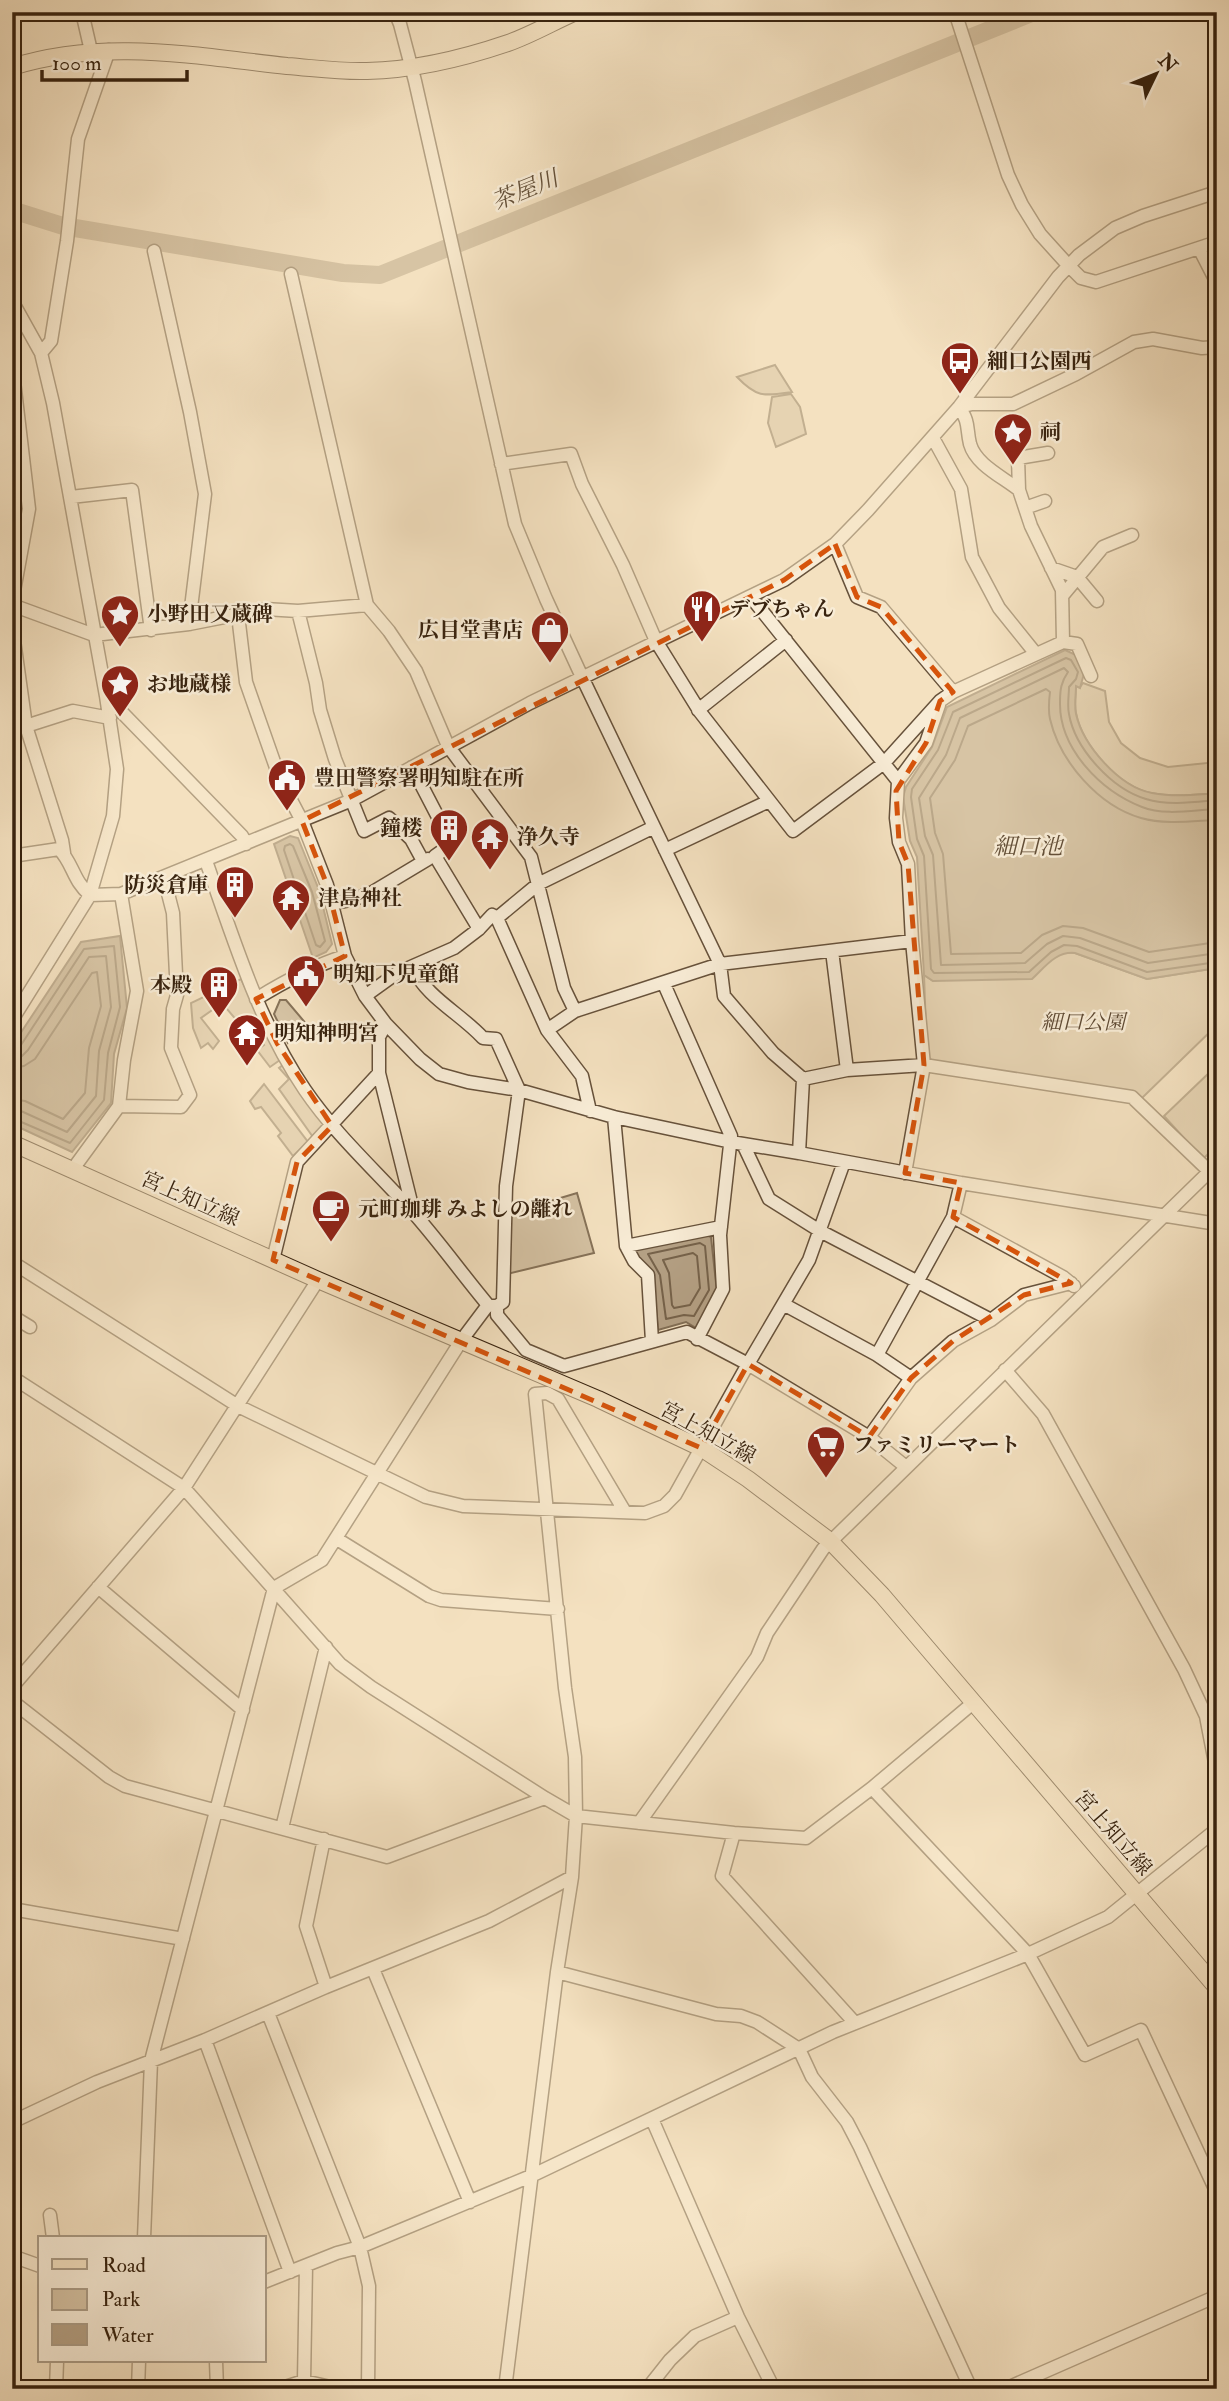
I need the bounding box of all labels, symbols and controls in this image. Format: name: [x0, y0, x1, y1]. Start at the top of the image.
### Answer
scale bar: [42, 38, 187, 82]
north arrow: [1120, 38, 1190, 108]
text: N: [1152, 48, 1183, 78]
text: 100 m: [52, 50, 102, 77]
water label: 茶屋川: [488, 163, 565, 216]
bus stop icon: 細口公園西: [939, 340, 981, 395]
place label: 細口公園西: [987, 348, 1092, 375]
place icon: 祠: [992, 411, 1034, 466]
place label: 祠: [1040, 419, 1061, 446]
restaurant icon: デブちゃん: [681, 588, 723, 643]
place icon: 小野田又蔵碑: [99, 593, 141, 648]
place label: デブちゃん: [729, 596, 834, 623]
place label: 小野田又蔵碑: [147, 601, 273, 628]
shop icon: 広目堂書店: [529, 609, 571, 664]
place label: 広目堂書店: [418, 617, 523, 644]
place icon: お地蔵様: [99, 663, 141, 718]
place label: お地蔵様: [147, 671, 231, 698]
public building icon: 豊田警察署明知駐在所: [266, 757, 308, 812]
place label: 豊田警察署明知駐在所: [314, 765, 524, 792]
building icon: 鐘楼: [428, 807, 470, 862]
place label: 鐘楼: [380, 815, 422, 842]
temple icon: 浄久寺: [469, 816, 511, 871]
place label: 浄久寺: [517, 824, 580, 851]
water label: 細口池: [994, 832, 1066, 861]
building icon: 防災倉庫: [214, 864, 256, 919]
place label: 防災倉庫: [124, 872, 208, 899]
temple icon: 津島神社: [270, 877, 312, 932]
place label: 津島神社: [318, 885, 402, 912]
public building icon: 明知下児童館: [285, 953, 327, 1008]
place label: 明知下児童館: [333, 961, 459, 988]
building icon: 本殿: [198, 964, 240, 1019]
place label: 本殿: [150, 972, 192, 999]
park label: 細口公園: [1041, 1009, 1128, 1036]
temple icon: 明知神明宮: [226, 1012, 268, 1067]
place label: 明知神明宮: [274, 1020, 379, 1047]
street label: 宮上知立線: [137, 1165, 243, 1233]
cafe icon: 元町珈琲 みよしの離れ: [310, 1188, 352, 1243]
place label: 元町珈琲 みよしの離れ: [358, 1196, 572, 1223]
street label: 宮上知立線: [656, 1396, 760, 1470]
supermarket icon: ファミリーマート: [805, 1424, 847, 1479]
place label: ファミリーマート: [853, 1432, 1021, 1459]
street label: 宮上知立線: [1068, 1785, 1158, 1881]
legend: [38, 2236, 266, 2362]
text: Road: [102, 2252, 147, 2279]
text: Park: [102, 2286, 140, 2313]
text: Water: [101, 2322, 154, 2349]

